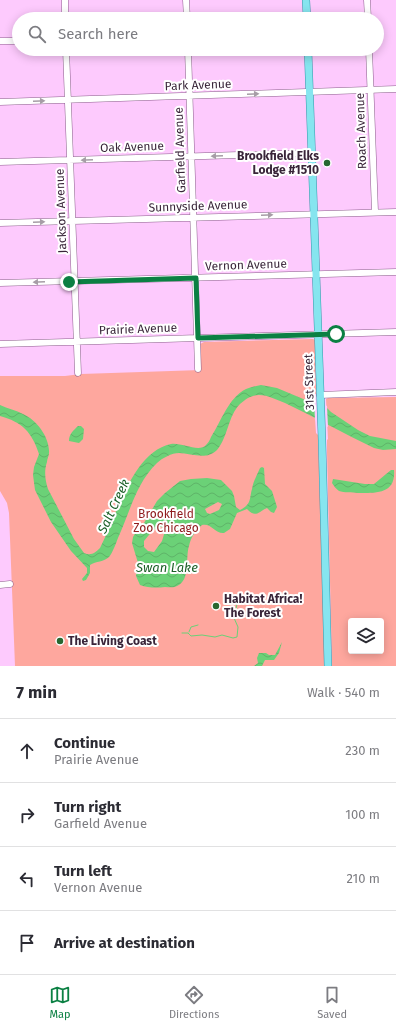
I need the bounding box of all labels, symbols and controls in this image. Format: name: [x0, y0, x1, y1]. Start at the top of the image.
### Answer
search box: [12, 12, 384, 56]
icon: search: [26, 23, 48, 45]
text: Search here: [58, 25, 138, 43]
street label: Park Avenue: [164, 77, 232, 93]
one-way arrow: [247, 91, 260, 97]
street label: Roach Avenue: [353, 93, 369, 169]
one-way arrow: [33, 97, 45, 104]
street label: Garfield Avenue: [172, 107, 188, 193]
street label: Oak Avenue: [100, 139, 164, 155]
place label: Brookfield Elks Lodge #1510: [237, 149, 319, 177]
one-way arrow: [210, 153, 223, 159]
one-way arrow: [80, 157, 93, 163]
marker: Brookfield Elks Lodge #1510: [322, 158, 332, 168]
street label: Jackson Avenue: [53, 168, 69, 254]
street label: Sunnyside Avenue: [148, 197, 248, 215]
one-way arrow: [261, 212, 274, 218]
one-way arrow: [33, 219, 46, 225]
street label: Vernon Avenue: [205, 257, 287, 273]
route end: [60, 273, 78, 291]
one-way arrow: [33, 279, 45, 286]
street label: Prairie Avenue: [99, 321, 177, 337]
route start: [327, 325, 345, 343]
street label: 31st Street: [301, 353, 317, 411]
water label: Salt Creek: [94, 477, 133, 537]
park label: Brookfield Zoo Chicago: [133, 507, 199, 535]
water label: Swan Lake: [135, 560, 198, 575]
place label: Habitat Africa! The Forest: [224, 592, 302, 620]
marker: Habitat Africa! The Forest: [211, 601, 221, 611]
map controls: [348, 618, 384, 654]
button: layers: [348, 618, 384, 654]
place label: The Living Coast: [68, 634, 157, 648]
marker: The Living Coast: [55, 636, 65, 646]
text: 7 min: [16, 682, 57, 703]
text: Walk · 540 m: [307, 685, 380, 700]
text: Continue: [54, 734, 115, 752]
icon: ahead: [16, 740, 38, 762]
text: 230 m: [345, 743, 380, 758]
text: Prairie Avenue: [54, 752, 139, 767]
text: Turn right: [54, 798, 121, 816]
icon: right: [16, 804, 38, 826]
text: 100 m: [345, 807, 380, 822]
text: Garfield Avenue: [54, 816, 147, 831]
text: Turn left: [54, 862, 112, 880]
icon: left: [16, 868, 38, 890]
text: 210 m: [346, 871, 380, 886]
text: Vernon Avenue: [54, 880, 142, 895]
icon: arrive: [16, 932, 38, 954]
text: Arrive at destination: [54, 934, 195, 952]
tab: Map: [49, 984, 71, 1021]
tab: Directions: [169, 984, 219, 1021]
tab: Saved: [317, 984, 347, 1021]

